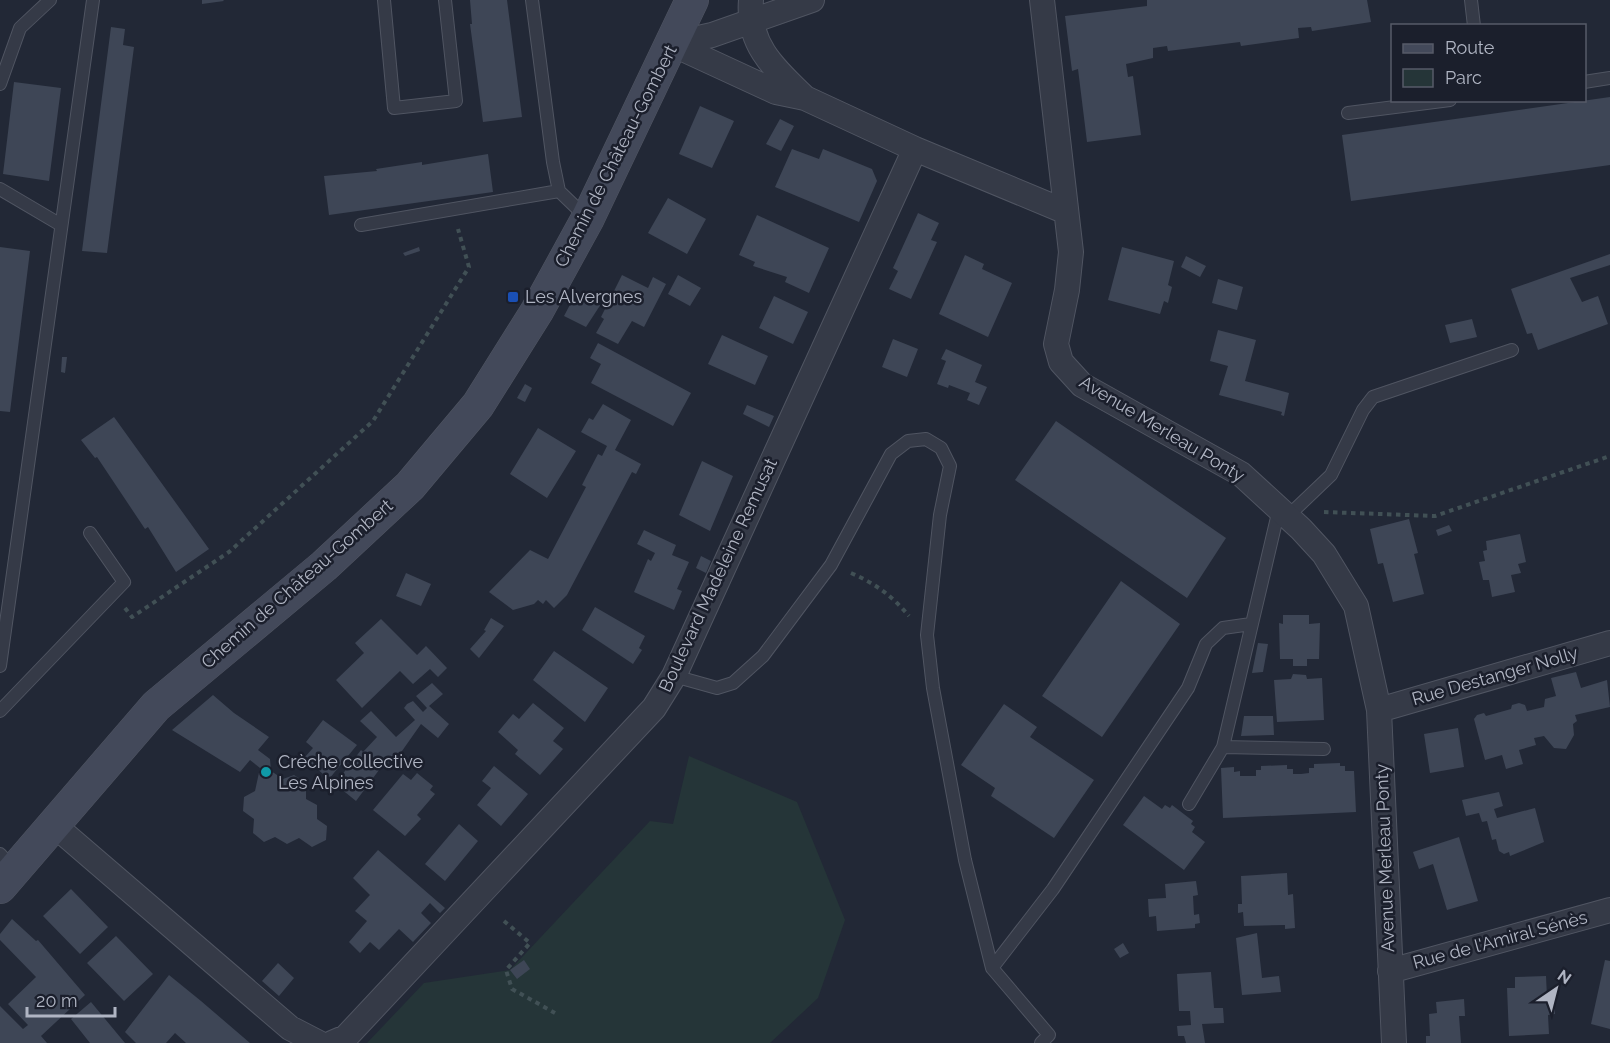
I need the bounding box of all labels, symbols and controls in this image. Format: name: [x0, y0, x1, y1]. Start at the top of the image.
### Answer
legend: [1391, 24, 1586, 102]
text: Route: [1445, 37, 1495, 58]
street label: Chemin de Château-Gombert: [550, 41, 681, 270]
text: Parc: [1445, 67, 1482, 88]
place label: Les Alvergnes: [525, 286, 642, 307]
marker: Les Alvergnes: [506, 290, 520, 304]
street label: Avenue Merleau Ponty: [1076, 371, 1249, 486]
street label: Boulevard Madeleine Remusat: [654, 454, 781, 695]
street label: Chemin de Château-Gombert: [197, 495, 397, 672]
street label: Rue Destanger Nolly: [1409, 642, 1581, 709]
place label: Crèche collective Les Alpines: [278, 751, 423, 793]
street label: Avenue Merleau Ponty: [1371, 763, 1398, 953]
marker: Crèche collective Les Alpines: [259, 765, 273, 779]
street label: Rue de l'Amiral Sénès: [1410, 906, 1590, 973]
north arrow: [1526, 959, 1586, 1019]
text: N: [1554, 966, 1575, 988]
scale bar: [27, 980, 116, 1018]
text: 20 m: [36, 990, 78, 1011]

